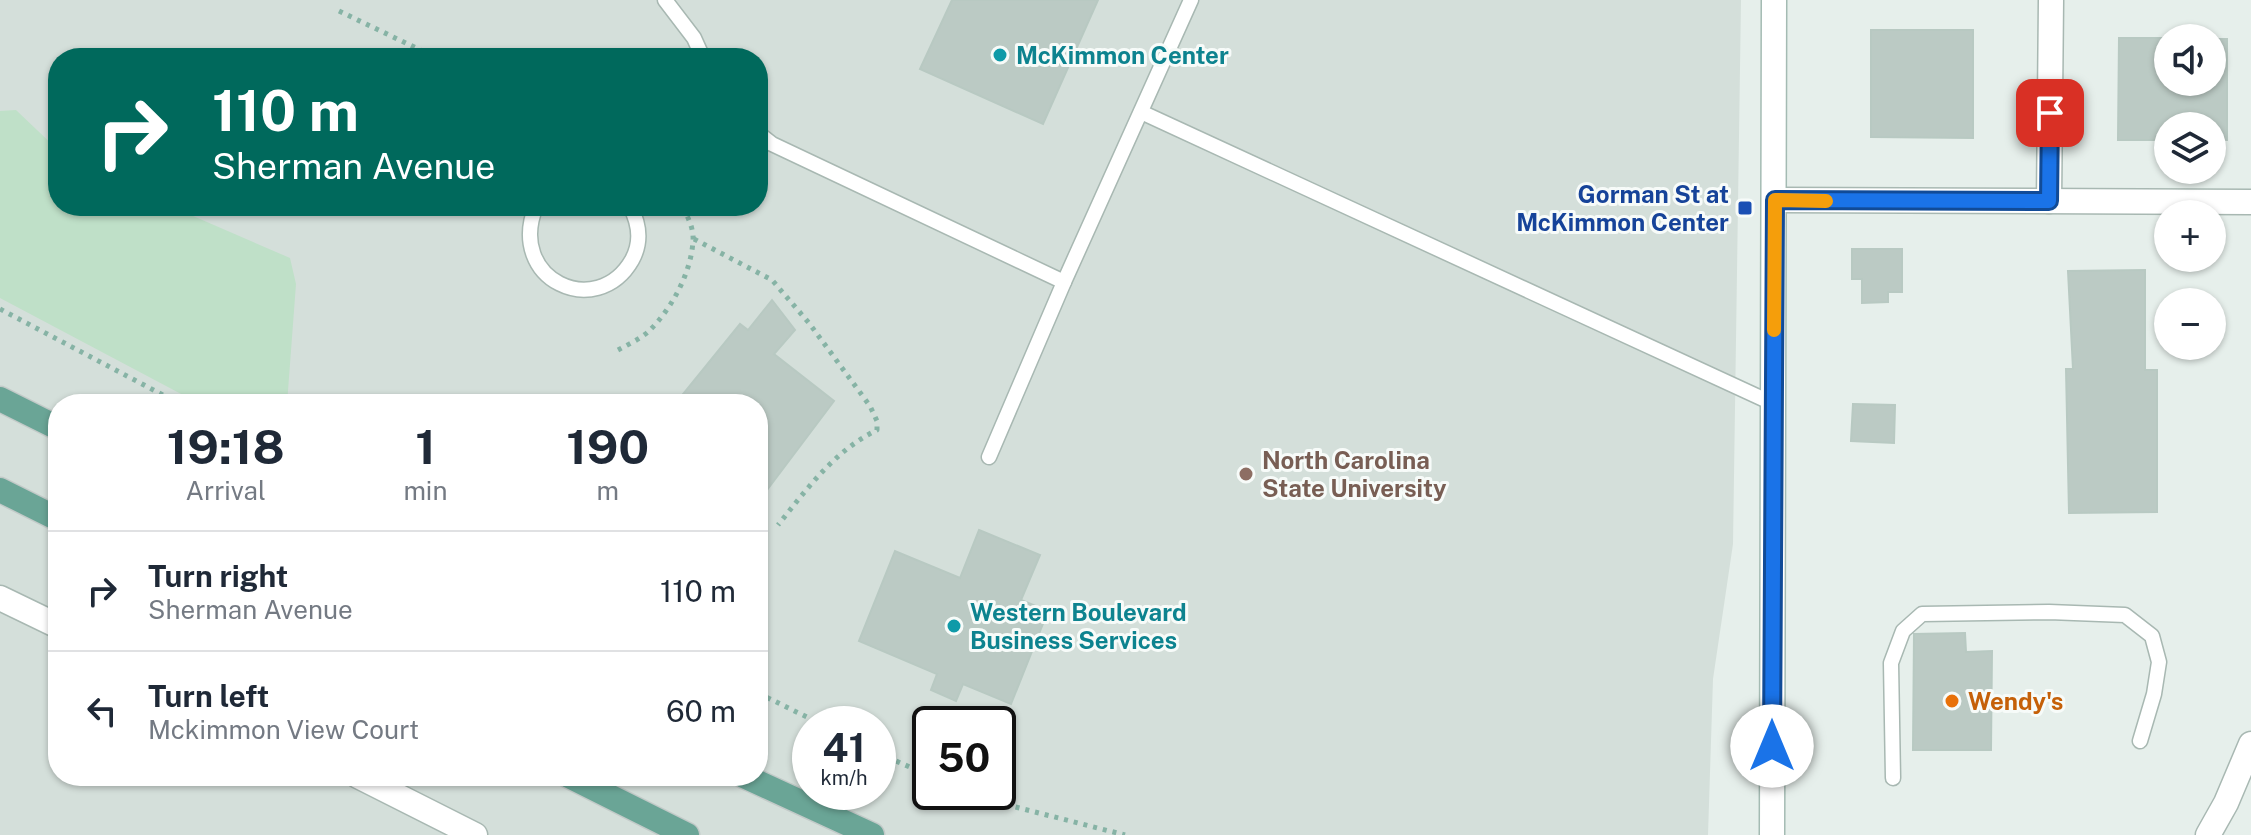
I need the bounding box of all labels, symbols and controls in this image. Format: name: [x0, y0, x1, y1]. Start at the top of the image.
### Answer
map controls: [2154, 24, 2226, 360]
button: sound: [2154, 24, 2226, 96]
place label: McKimmon Center: [1016, 41, 1229, 69]
marker: McKimmon Center: [991, 46, 1009, 64]
text: 110 m: [212, 78, 359, 144]
pin: [2016, 79, 2084, 147]
icon: right: [80, 80, 184, 184]
icon: arrive: [2028, 91, 2072, 135]
button: layers: [2154, 112, 2226, 184]
text: Sherman Avenue: [212, 145, 496, 187]
place label: Gorman St at McKimmon Center: [1516, 180, 1729, 236]
marker: Gorman St at McKimmon Center: [1736, 199, 1754, 217]
button: +: [2154, 200, 2226, 272]
button: −: [2154, 288, 2226, 360]
text: 19:18: [167, 418, 285, 475]
text: 1: [415, 418, 436, 475]
text: 190: [566, 418, 649, 475]
place label: North Carolina State University: [1262, 446, 1447, 502]
marker: North Carolina State University: [1237, 465, 1255, 483]
text: Arrival: [186, 475, 266, 506]
text: min: [403, 475, 447, 506]
text: m: [596, 475, 619, 506]
text: Turn right: [148, 558, 288, 594]
icon: right: [80, 569, 124, 613]
text: 110 m: [660, 573, 736, 609]
text: Sherman Avenue: [148, 594, 353, 625]
place label: Western Boulevard Business Services: [970, 598, 1187, 654]
marker: Western Boulevard Business Services: [945, 617, 963, 635]
text: Turn left: [148, 678, 269, 714]
place label: Wendy's: [1968, 687, 2064, 715]
icon: left: [80, 689, 124, 733]
marker: Wendy's: [1943, 692, 1961, 710]
text: 60 m: [666, 693, 736, 729]
position arrow: [1730, 704, 1814, 788]
speed limit sign: 50: [912, 706, 1016, 810]
text: Mckimmon View Court: [148, 714, 419, 745]
text: 41: [822, 724, 866, 771]
text: km/h: [820, 766, 868, 790]

